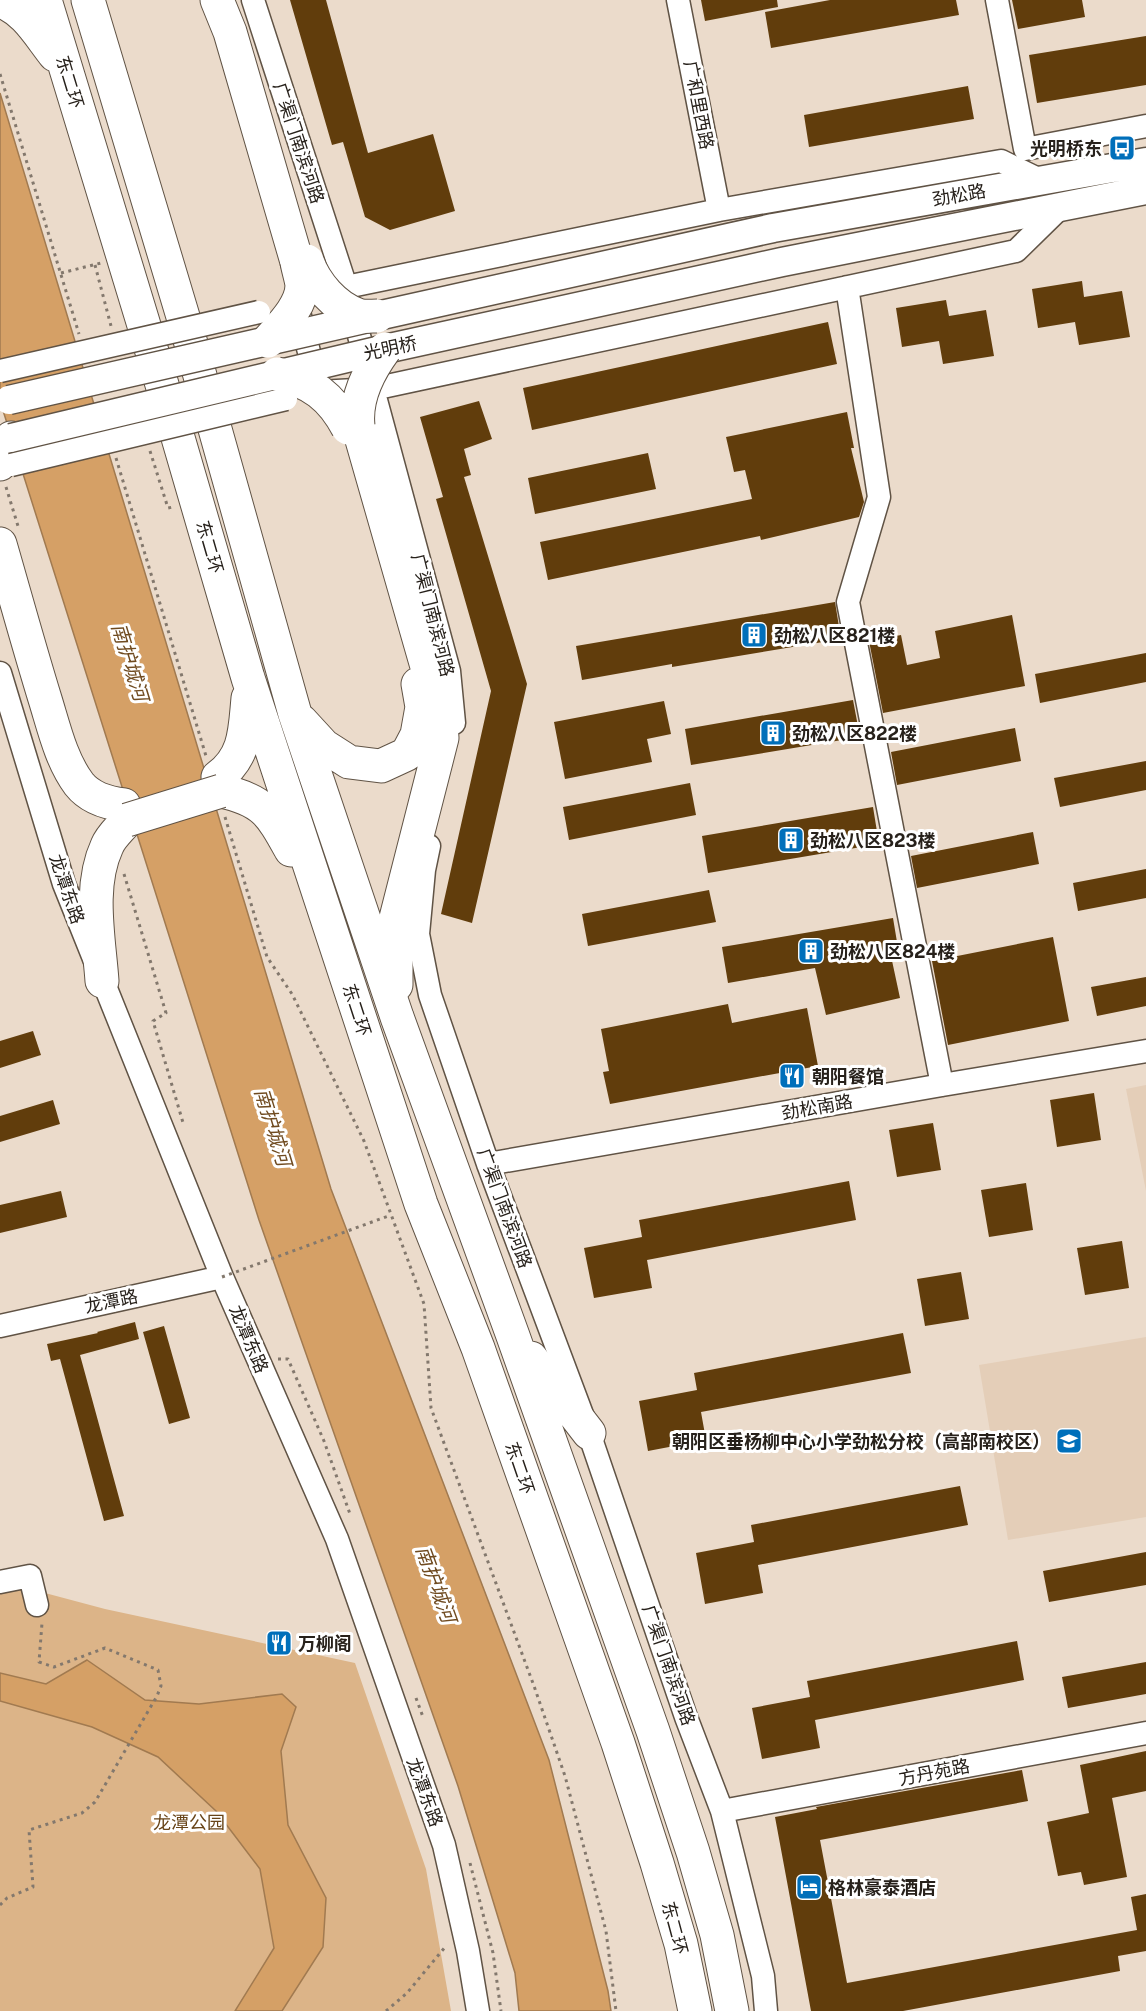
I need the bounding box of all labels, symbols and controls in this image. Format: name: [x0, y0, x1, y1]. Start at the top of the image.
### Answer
street label: 东二环: [52, 53, 88, 111]
street label: 广和里西路: [680, 59, 718, 151]
street label: 广渠门南滨河路: [270, 80, 328, 206]
bus stop icon: 光明桥东: [1107, 133, 1137, 163]
place label: 光明桥东: [1030, 138, 1102, 159]
street label: 劲松路: [931, 180, 987, 210]
street label: 光明桥: [361, 332, 419, 364]
street label: 东二环: [192, 518, 228, 576]
street label: 广渠门南滨河路: [408, 551, 458, 679]
water label: 南护城河: [107, 620, 154, 708]
building icon: 劲松八区821楼: [739, 620, 769, 650]
place label: 劲松八区821楼: [774, 625, 895, 646]
building icon: 劲松八区822楼: [758, 718, 788, 748]
place label: 劲松八区822楼: [792, 723, 917, 744]
building icon: 劲松八区823楼: [776, 825, 806, 855]
place label: 劲松八区823楼: [810, 830, 935, 851]
street label: 龙潭东路: [45, 852, 89, 926]
building icon: 劲松八区824楼: [796, 936, 826, 966]
place label: 劲松八区824楼: [830, 941, 955, 962]
street label: 东二环: [339, 981, 375, 1039]
restaurant icon: 朝阳餐馆: [777, 1061, 807, 1091]
place label: 朝阳餐馆: [812, 1066, 884, 1087]
water label: 南护城河: [250, 1085, 297, 1173]
street label: 劲松南路: [780, 1090, 854, 1124]
street label: 广渠门南滨河路: [474, 1145, 536, 1271]
street label: 龙潭路: [82, 1285, 140, 1317]
street label: 龙潭东路: [225, 1302, 273, 1376]
school or university icon: 朝阳区垂杨柳中心小学劲松分校（高部南校区）: [1054, 1426, 1084, 1456]
place label: 朝阳区垂杨柳中心小学劲松分校（高部南校区）: [672, 1431, 1050, 1452]
street label: 东二环: [501, 1439, 539, 1497]
water label: 南护城河: [411, 1542, 462, 1629]
street label: 广渠门南滨河路: [639, 1602, 699, 1728]
restaurant icon: 万柳阁: [264, 1628, 294, 1658]
place label: 万柳阁: [298, 1633, 352, 1654]
street label: 龙潭东路: [403, 1755, 447, 1829]
street label: 方丹苑路: [897, 1755, 971, 1789]
park label: 龙潭公园: [153, 1812, 225, 1833]
hotel icon: 格林豪泰酒店: [794, 1872, 824, 1902]
place label: 格林豪泰酒店: [828, 1877, 936, 1898]
street label: 东二环: [658, 1899, 692, 1957]

